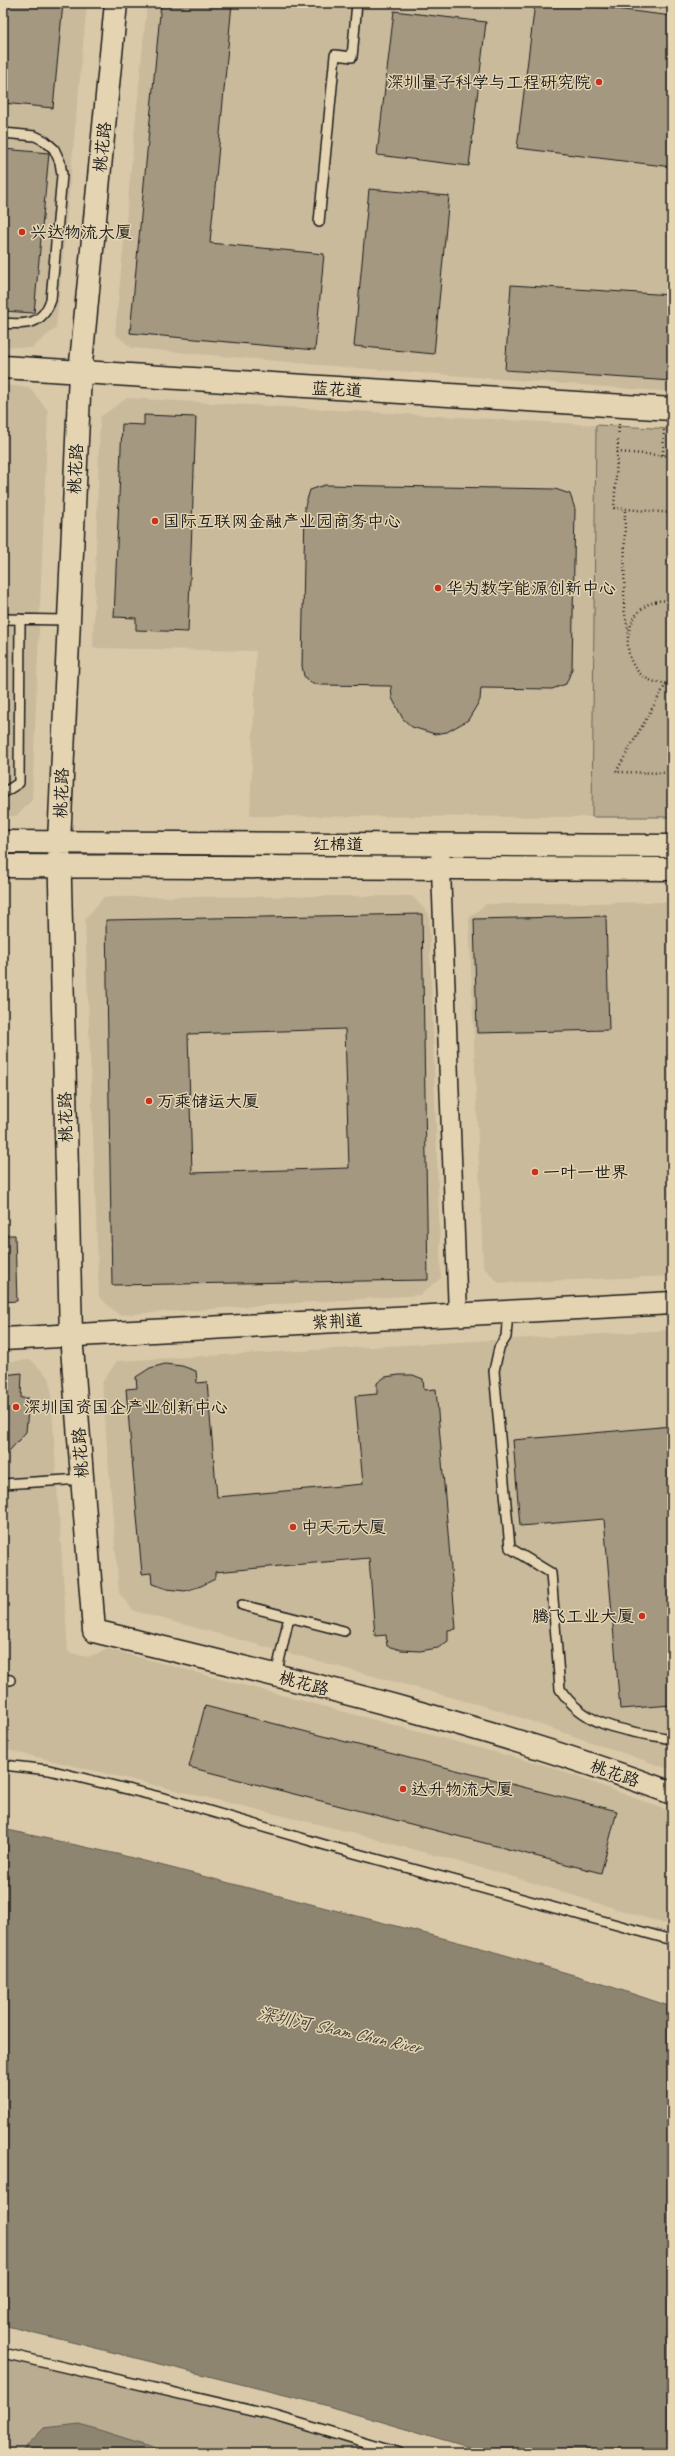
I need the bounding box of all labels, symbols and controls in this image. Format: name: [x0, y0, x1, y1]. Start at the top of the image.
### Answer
place label: 深圳量子科学与工程研究院: [387, 72, 591, 93]
marker: 深圳量子科学与工程研究院: [594, 77, 604, 87]
street label: 桃花路: [89, 121, 116, 174]
place label: 兴达物流大厦: [30, 222, 132, 243]
marker: 兴达物流大厦: [17, 227, 27, 237]
street label: 蓝花道: [311, 378, 363, 401]
street label: 桃花路: [64, 443, 87, 495]
place label: 国际互联网金融产业园商务中心: [163, 511, 401, 532]
marker: 国际互联网金融产业园商务中心: [150, 516, 160, 526]
place label: 华为数字能源创新中心: [446, 578, 616, 599]
marker: 华为数字能源创新中心: [433, 583, 443, 593]
street label: 桃花路: [50, 767, 73, 819]
street label: 红棉道: [313, 834, 364, 855]
street label: 桃花路: [55, 1091, 76, 1143]
place label: 万乘储运大厦: [157, 1091, 259, 1112]
marker: 万乘储运大厦: [144, 1096, 154, 1106]
place label: 一叶一世界: [543, 1162, 628, 1183]
marker: 一叶一世界: [530, 1167, 540, 1177]
street label: 紫荆道: [311, 1310, 363, 1333]
place label: 深圳国资国企产业创新中心: [24, 1397, 228, 1418]
marker: 深圳国资国企产业创新中心: [11, 1402, 21, 1412]
street label: 桃花路: [68, 1427, 93, 1479]
place label: 中天元大厦: [301, 1517, 386, 1538]
marker: 中天元大厦: [288, 1522, 298, 1532]
place label: 腾飞工业大厦: [532, 1606, 634, 1627]
marker: 腾飞工业大厦: [637, 1611, 647, 1621]
street label: 桃花路: [277, 1667, 331, 1700]
street label: 桃花路: [587, 1755, 642, 1792]
place label: 达升物流大厦: [411, 1779, 513, 1800]
marker: 达升物流大厦: [398, 1784, 408, 1794]
water label: 深圳河 Sham Chun River: [256, 2002, 426, 2059]

